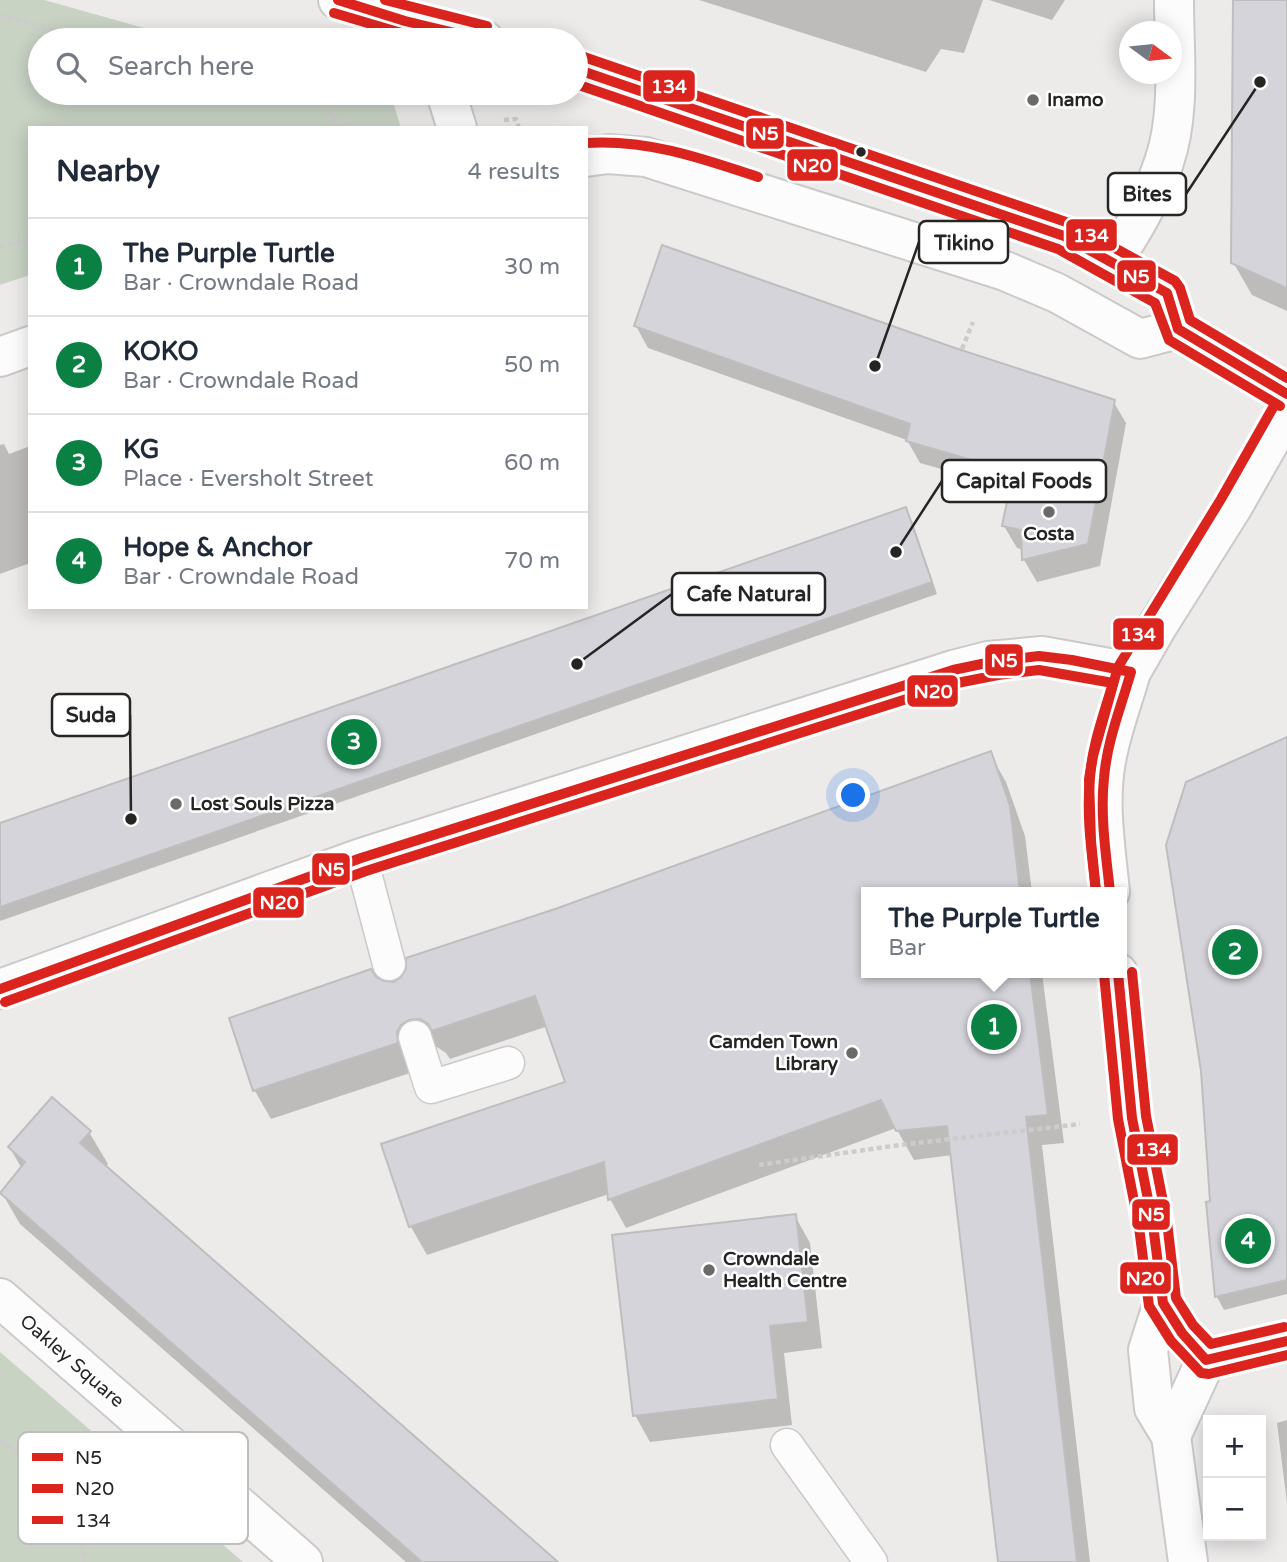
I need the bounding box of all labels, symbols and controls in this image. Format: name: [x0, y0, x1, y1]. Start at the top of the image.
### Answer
north arrow: [1119, 21, 1182, 84]
search box: [28, 28, 588, 105]
icon: search: [52, 48, 90, 86]
text: Search here: [108, 51, 254, 82]
line badge: 134: [642, 69, 696, 103]
text: 134: [651, 76, 687, 98]
place label: Inamo: [1047, 89, 1103, 111]
marker: Inamo: [1025, 92, 1041, 108]
line badge: N5: [745, 117, 785, 150]
text: N5: [751, 123, 779, 145]
unlabelled marker: [854, 145, 868, 159]
line badge: N20: [786, 148, 839, 182]
text: Nearby: [56, 153, 160, 190]
text: N20: [792, 155, 832, 177]
text: 4 results: [467, 158, 560, 186]
callout: Bites: [1108, 173, 1186, 215]
text: Bites: [1122, 182, 1172, 207]
line badge: 134: [1065, 218, 1118, 252]
callout: Tikino: [919, 221, 1008, 263]
text: 134: [1073, 225, 1109, 247]
text: Tikino: [933, 231, 994, 256]
text: The Purple Turtle: [123, 238, 335, 269]
text: 1: [72, 253, 86, 281]
text: 30 m: [504, 253, 560, 281]
line badge: N5: [1116, 259, 1157, 293]
text: N5: [1122, 266, 1150, 288]
text: Bar · Crowndale Road: [123, 269, 359, 297]
text: KOKO: [123, 336, 199, 367]
text: 2: [72, 351, 86, 379]
text: 50 m: [504, 351, 560, 379]
text: Bar · Crowndale Road: [123, 367, 359, 395]
text: KG: [123, 434, 159, 465]
text: 3: [72, 449, 86, 477]
text: 60 m: [504, 449, 560, 477]
callout: Capital Foods: [942, 460, 1106, 502]
text: Place · Eversholt Street: [123, 465, 374, 493]
text: Capital Foods: [956, 469, 1092, 494]
marker: Costa: [1041, 504, 1057, 520]
place label: Costa: [1023, 523, 1075, 545]
text: Hope & Anchor: [123, 532, 312, 563]
text: 4: [72, 547, 86, 575]
text: 70 m: [504, 547, 560, 575]
text: Bar · Crowndale Road: [123, 563, 359, 591]
callout: Cafe Natural: [672, 573, 825, 615]
text: Cafe Natural: [686, 582, 812, 607]
line badge: 134: [1112, 617, 1165, 651]
text: 134: [1120, 624, 1156, 646]
line badge: N5: [984, 643, 1024, 677]
text: N5: [990, 650, 1018, 672]
line badge: N20: [906, 674, 959, 708]
text: N20: [913, 681, 953, 703]
callout: Suda: [52, 694, 130, 736]
text: Suda: [66, 703, 116, 728]
pin: 3: [331, 716, 377, 768]
your location: [836, 778, 870, 812]
place label: Lost Souls Pizza: [190, 793, 334, 815]
marker: Lost Souls Pizza: [168, 796, 184, 812]
line badge: N5: [311, 852, 351, 886]
text: N5: [317, 859, 345, 881]
line badge: N20: [252, 886, 305, 919]
popup: [861, 887, 1127, 978]
text: N20: [259, 892, 299, 914]
text: The Purple Turtle: [888, 903, 1100, 934]
pin: 2: [1212, 926, 1258, 978]
text: Bar: [888, 934, 926, 962]
pin: 1: [971, 1001, 1017, 1053]
place label: Camden Town Library: [709, 1031, 839, 1076]
marker: Camden Town Library: [844, 1045, 860, 1061]
line badge: 134: [1126, 1133, 1179, 1166]
text: 134: [1135, 1139, 1171, 1161]
line badge: N5: [1131, 1198, 1171, 1231]
text: N5: [1137, 1204, 1165, 1226]
pin: 4: [1225, 1215, 1271, 1267]
place label: Crowndale Health Centre: [723, 1248, 847, 1292]
line badge: N20: [1119, 1261, 1172, 1295]
marker: Crowndale Health Centre: [701, 1262, 717, 1278]
text: N20: [1125, 1268, 1165, 1290]
street label: Oakley Square: [16, 1310, 128, 1412]
map controls: [1203, 1415, 1266, 1541]
button: +: [1203, 1415, 1266, 1478]
legend: [18, 1432, 248, 1544]
text: N5: [75, 1447, 102, 1469]
text: N20: [75, 1478, 114, 1500]
button: −: [1203, 1478, 1266, 1541]
text: 134: [75, 1510, 111, 1532]

